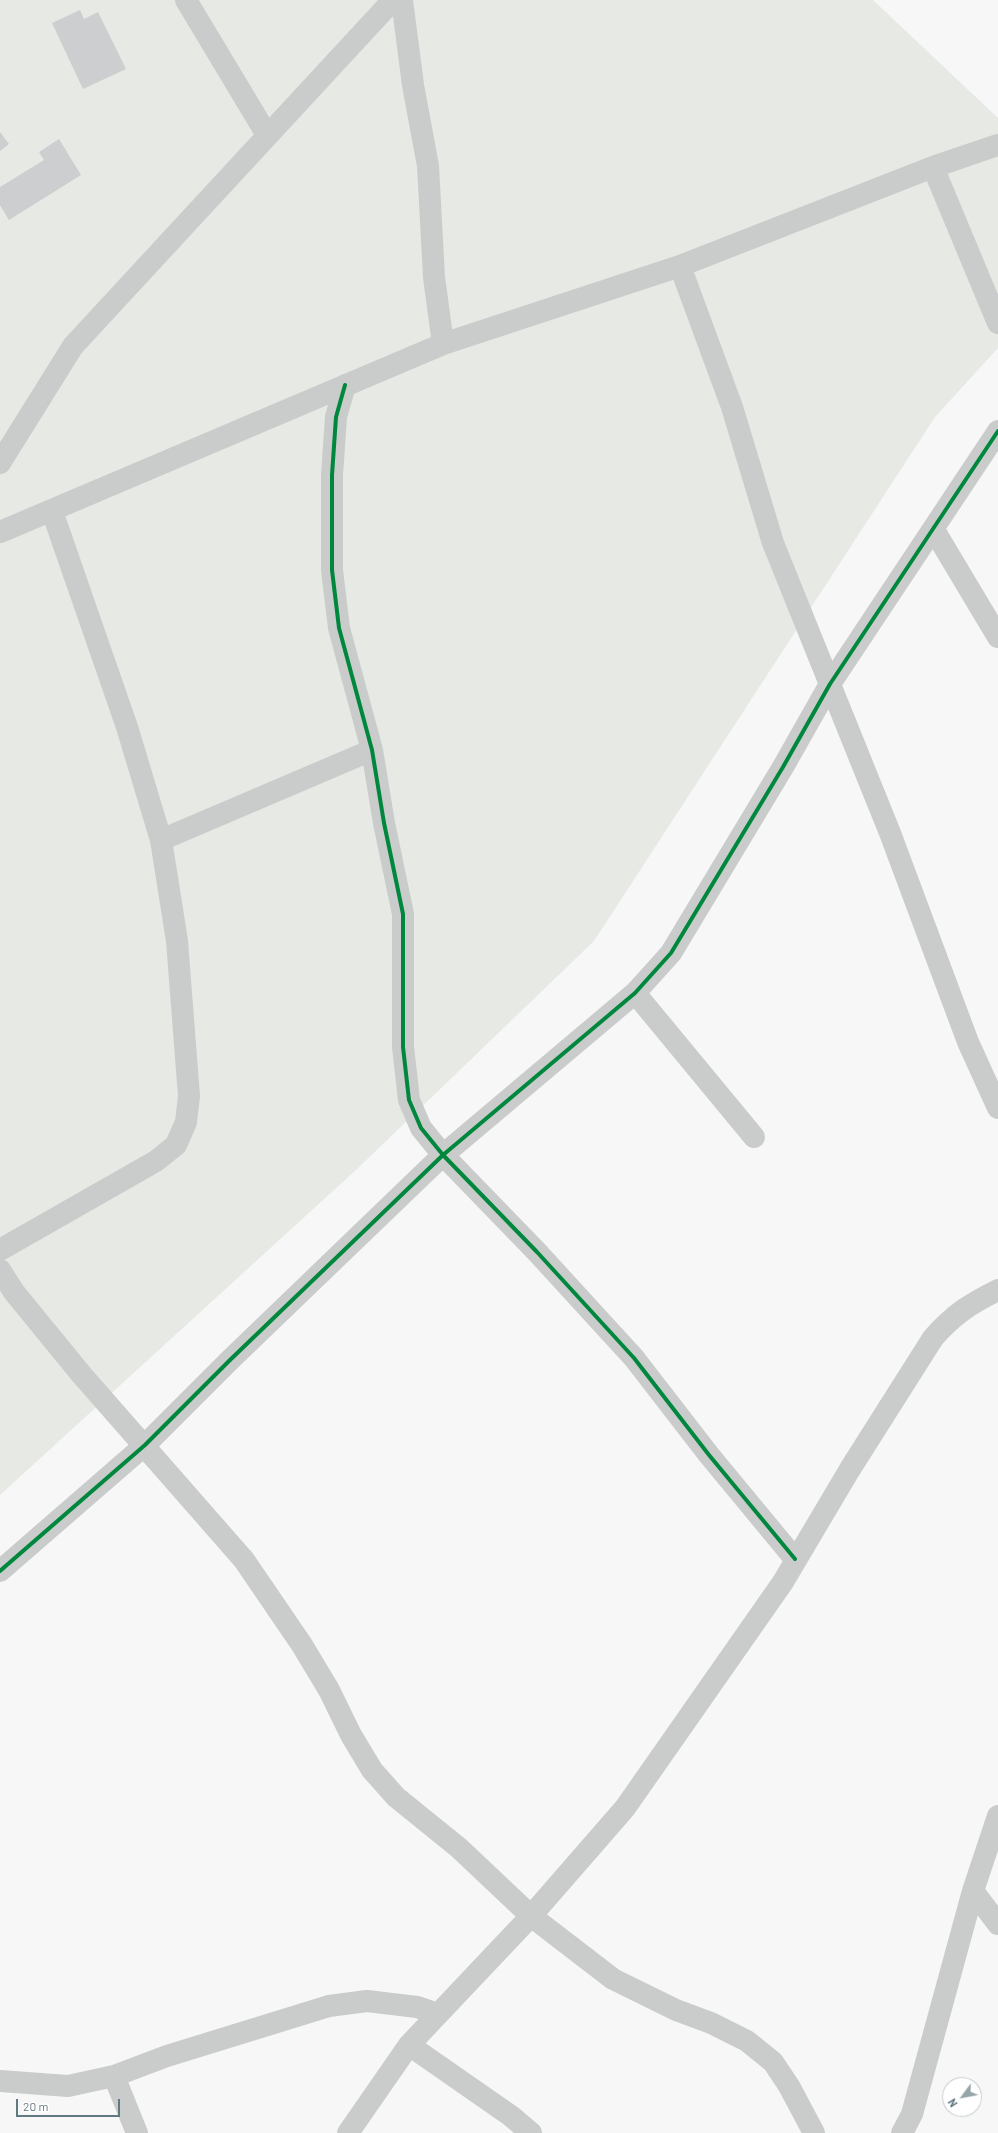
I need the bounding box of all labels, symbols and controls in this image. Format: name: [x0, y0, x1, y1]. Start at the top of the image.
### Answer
north arrow: [942, 2077, 982, 2117]
scale bar: [18, 2091, 122, 2117]
text: N: [945, 2097, 960, 2110]
text: 20 m: [23, 2099, 49, 2113]

